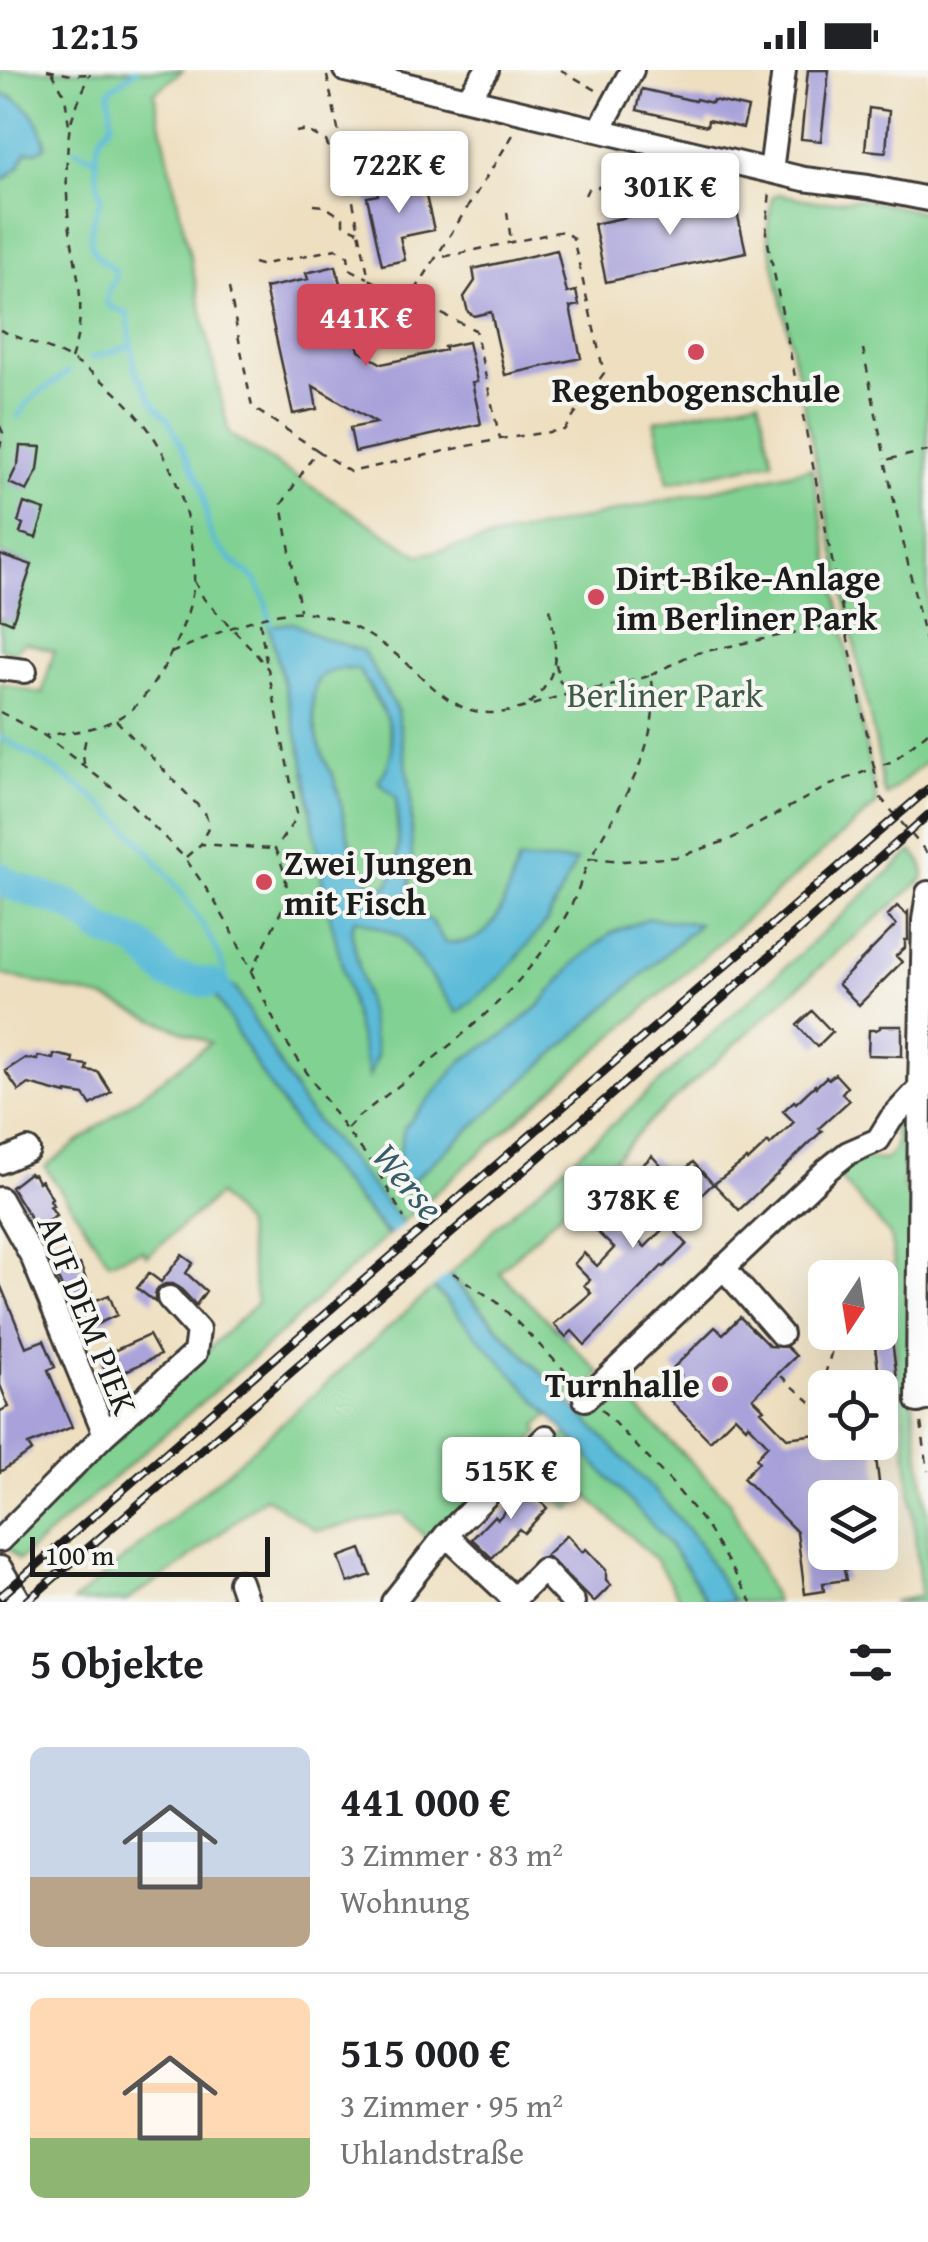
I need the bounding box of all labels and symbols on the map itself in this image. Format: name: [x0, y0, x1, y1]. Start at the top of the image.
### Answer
pin: 722K €: [318, 131, 480, 216]
pin: 301K €: [589, 153, 751, 238]
pin: 441K €: [285, 284, 447, 369]
marker: Regenbogenschule: [685, 341, 707, 363]
place label: Regenbogenschule: [552, 364, 840, 415]
place label: Dirt-Bike-Anlage im Berliner Park: [616, 552, 881, 643]
marker: Dirt-Bike-Anlage im Berliner Park: [585, 586, 607, 608]
park label: Berliner Park: [567, 669, 763, 720]
place label: Zwei Jungen mit Fisch: [284, 837, 473, 928]
marker: Zwei Jungen mit Fisch: [253, 871, 275, 893]
water label: Werse: [360, 1130, 458, 1232]
pin: 378K €: [552, 1166, 714, 1251]
street label: AUF DEM PIEK: [25, 1208, 151, 1423]
north arrow: [808, 1260, 898, 1350]
place label: Turnhalle: [545, 1359, 700, 1410]
marker: Turnhalle: [709, 1373, 731, 1395]
pin: 515K €: [430, 1437, 592, 1522]
scale bar: [30, 1532, 270, 1576]

